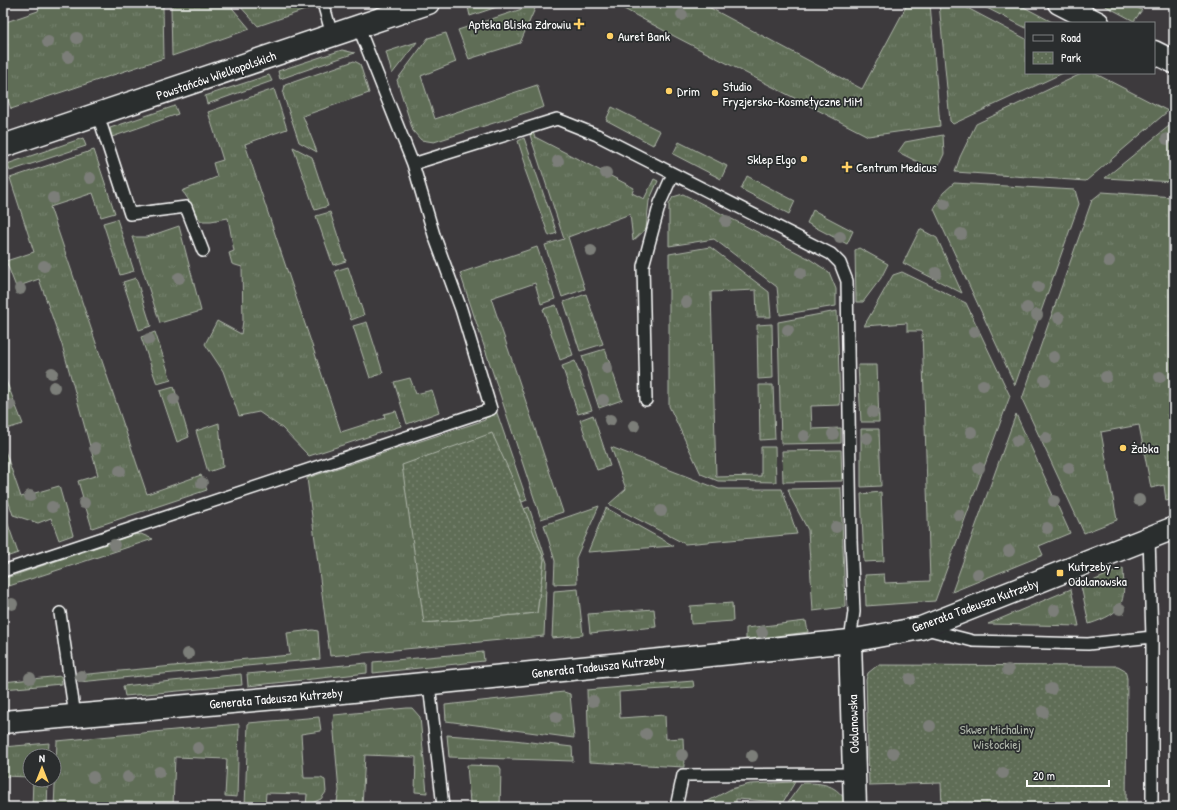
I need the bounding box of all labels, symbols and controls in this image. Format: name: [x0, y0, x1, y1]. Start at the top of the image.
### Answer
place label: Apteka Bliska Zdrowiu: [468, 15, 571, 33]
marker: Apteka Bliska Zdrowiu: [574, 19, 584, 29]
legend: [1025, 22, 1155, 74]
place label: Auret Bank: [618, 27, 671, 45]
text: Road: [1061, 29, 1081, 46]
marker: Auret Bank: [605, 31, 615, 41]
street label: Powstańców Wielkopolskich: [154, 46, 279, 104]
text: Park: [1061, 49, 1081, 66]
place label: Studio Fryzjersko-Kosmetyczne MiM: [722, 77, 862, 110]
place label: Drim: [677, 82, 700, 100]
marker: Drim: [664, 86, 674, 96]
marker: Studio Fryzjersko-Kosmetyczne MiM: [710, 88, 720, 98]
place label: Sklep Elgo: [747, 150, 796, 168]
marker: Sklep Elgo: [799, 154, 809, 164]
place label: Centrum Medicus: [856, 158, 937, 176]
marker: Centrum Medicus: [841, 161, 853, 173]
place label: Żabka: [1131, 439, 1159, 457]
marker: Żabka: [1118, 443, 1128, 453]
place label: Kutrzeby - Odolanowska: [1068, 557, 1127, 590]
marker: Kutrzeby - Odolanowska: [1055, 568, 1065, 578]
street label: Generała Tadeusza Kutrzeby: [909, 573, 1041, 636]
street label: Generała Tadeusza Kutrzeby: [530, 650, 666, 682]
street label: Generała Tadeusza Kutrzeby: [208, 683, 344, 713]
street label: Odolanowska: [843, 694, 863, 754]
park label: Skwer Michaliny Wisłockiej: [960, 720, 1035, 753]
north arrow: [22, 748, 62, 788]
text: N: [39, 751, 45, 765]
scale bar: [1027, 762, 1109, 788]
text: 20 m: [1033, 767, 1055, 784]

